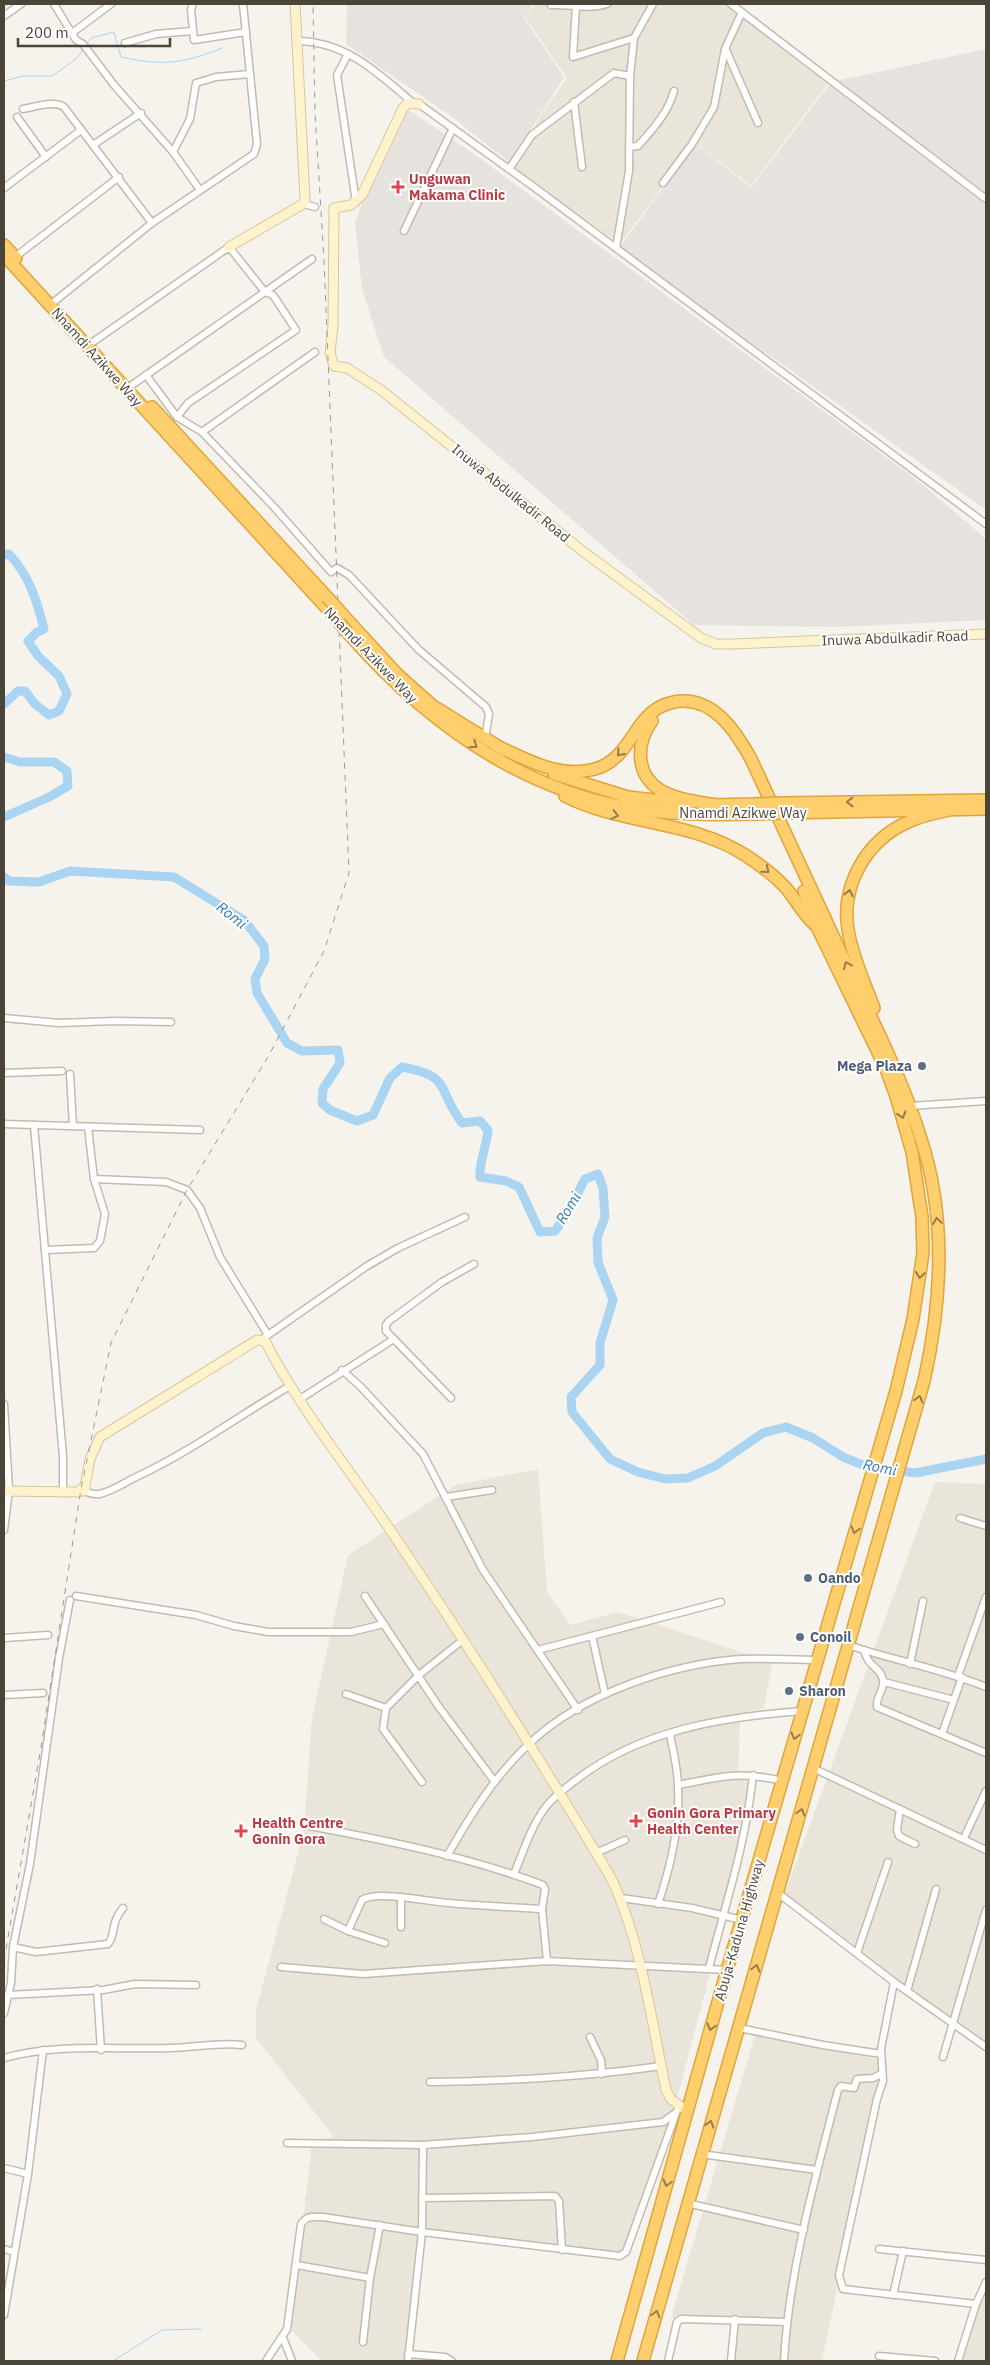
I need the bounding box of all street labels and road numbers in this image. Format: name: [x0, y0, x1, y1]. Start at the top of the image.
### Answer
street label: Nnamdi Azikwe Way: [48, 304, 146, 410]
street label: Inuwa Abdulkadir Road: [448, 440, 574, 546]
street label: Nnamdi Azikwe Way: [320, 603, 422, 707]
street label: Inuwa Abdulkadir Road: [821, 626, 969, 650]
street label: Nnamdi Azikwe Way: [679, 804, 807, 822]
street label: Abuja-Kaduna Highway: [710, 1857, 768, 2003]

